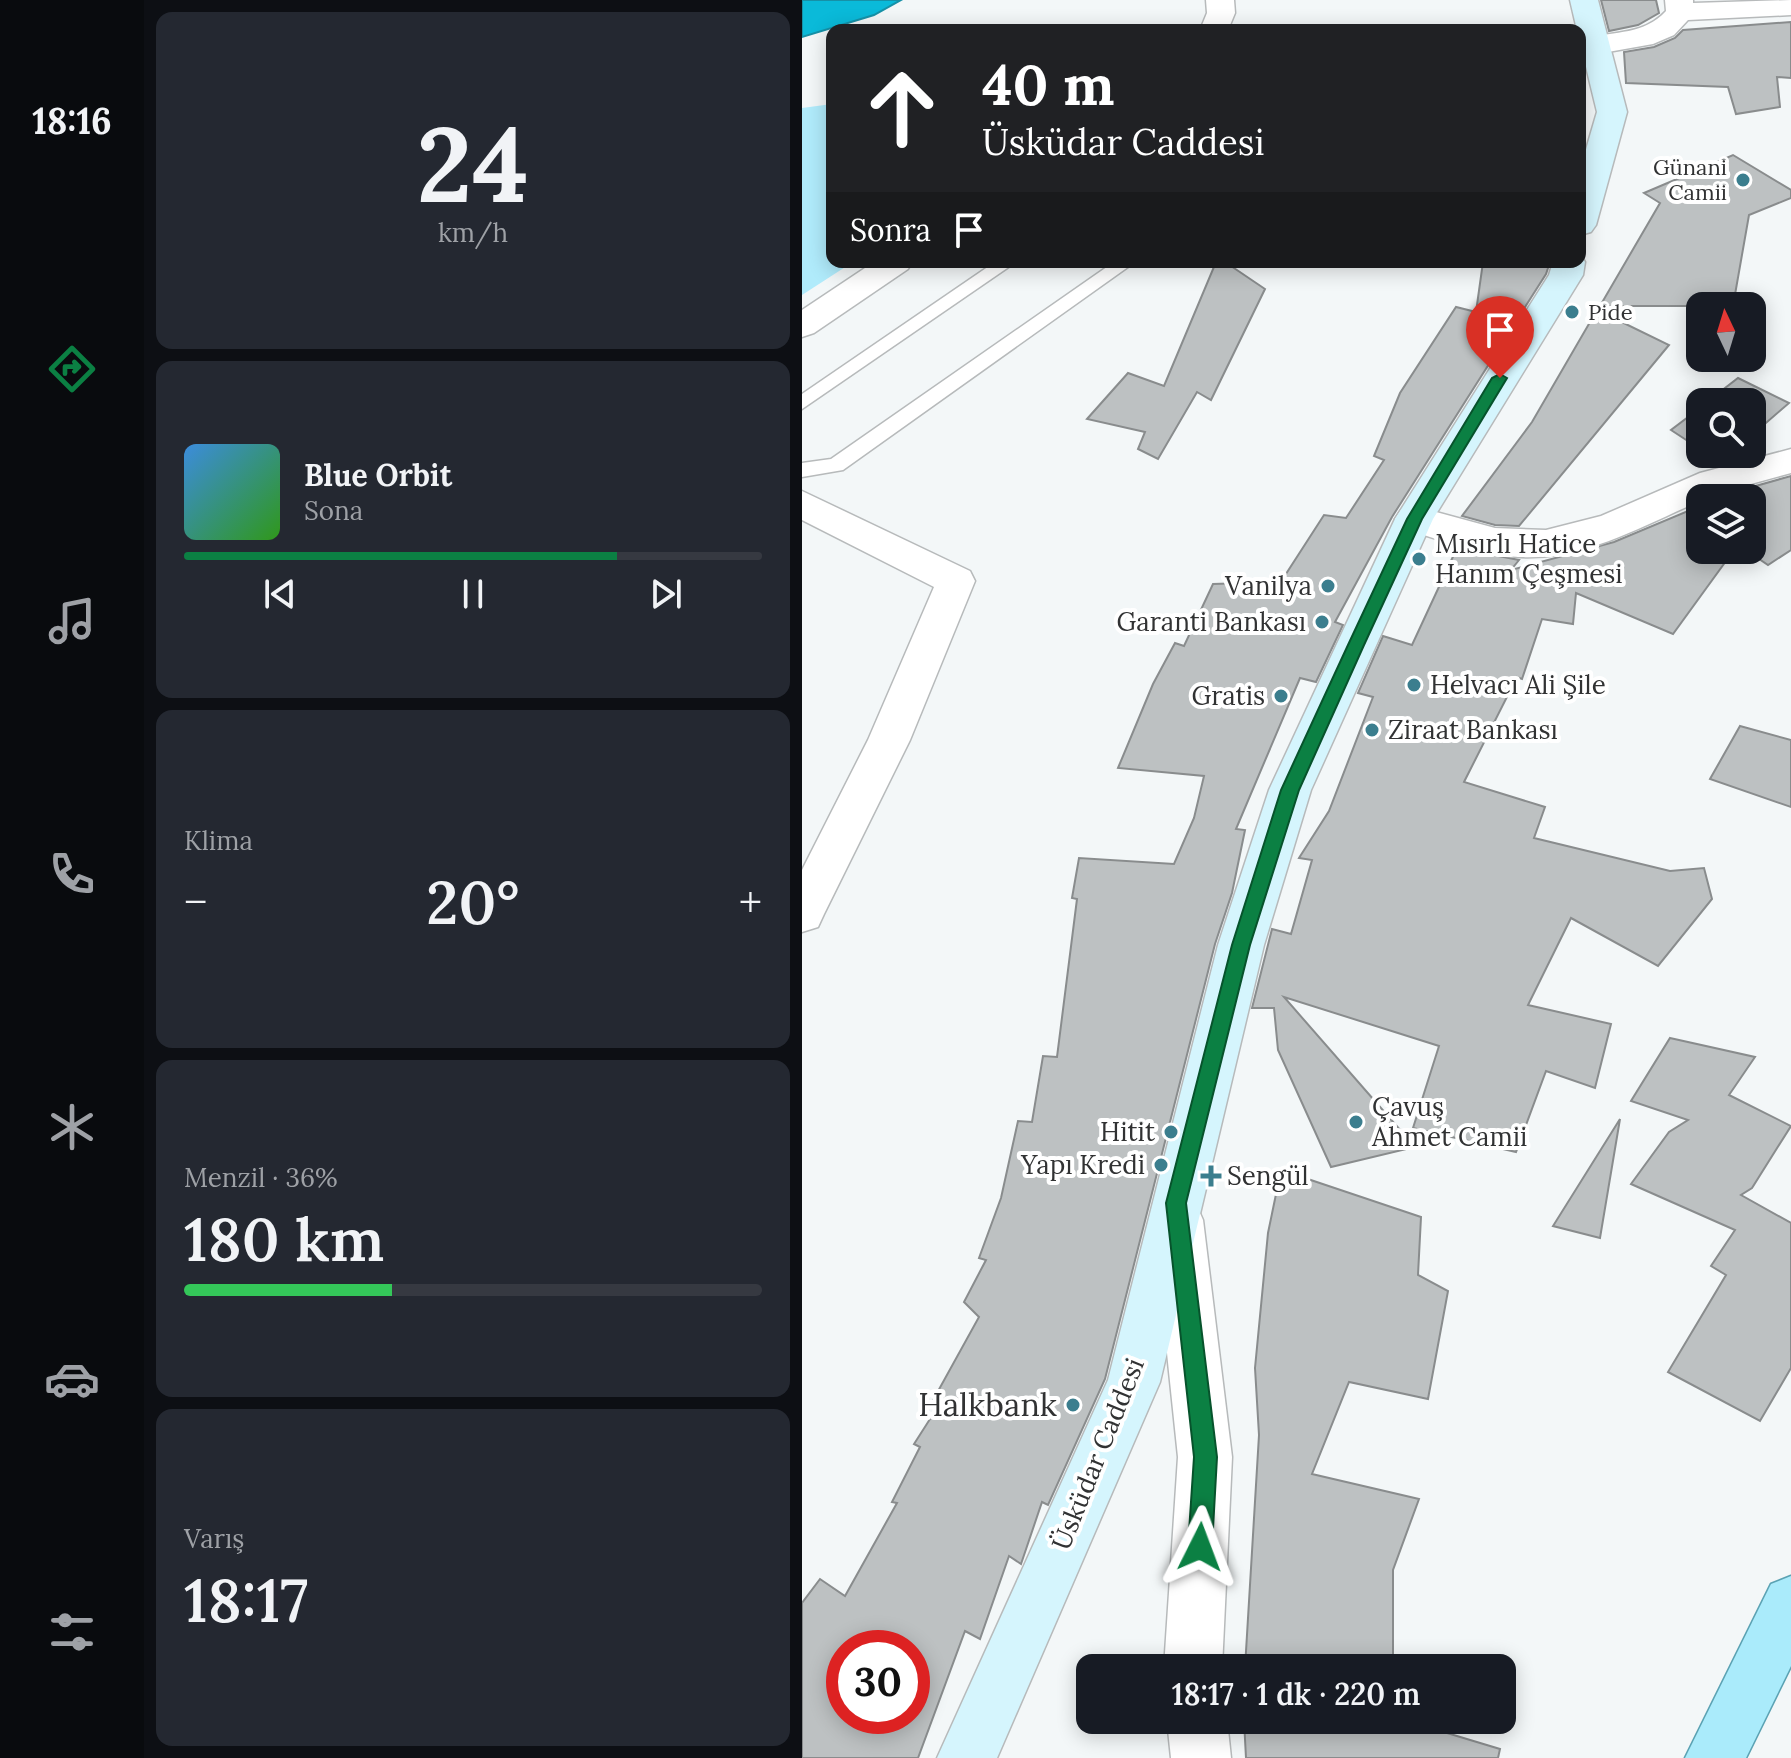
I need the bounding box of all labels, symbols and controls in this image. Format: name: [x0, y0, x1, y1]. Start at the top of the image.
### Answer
text: 40 m: [982, 49, 1115, 120]
icon: ahead: [850, 56, 954, 160]
text: 24: [417, 97, 529, 230]
text: 18:16: [32, 98, 112, 144]
text: Üsküdar Caddesi: [982, 119, 1265, 165]
place label: Günani Camii: [1653, 153, 1727, 206]
marker: Günani Camii: [1734, 171, 1752, 189]
icon: arrive: [947, 208, 991, 252]
text: Sonra: [850, 211, 931, 249]
text: km/h: [438, 216, 508, 249]
north arrow: [1686, 292, 1766, 372]
map controls: [1686, 292, 1766, 564]
pin: [1466, 296, 1534, 378]
place label: Pide: [1588, 298, 1633, 326]
marker: Pide: [1563, 303, 1581, 321]
icon: arrive: [1478, 308, 1522, 352]
icon: directions: [44, 341, 100, 397]
button: search: [1686, 388, 1766, 468]
text: Blue Orbit: [304, 456, 452, 494]
button: layers: [1686, 484, 1766, 564]
text: Sona: [304, 494, 363, 527]
place label: Mısırlı Hatice Hanım Çeşmesi: [1435, 527, 1623, 590]
marker: Mısırlı Hatice Hanım Çeşmesi: [1410, 550, 1428, 568]
place label: Vanilya: [1224, 569, 1312, 602]
icon: previous: [258, 572, 302, 616]
icon: pause: [451, 572, 495, 616]
icon: next: [644, 572, 688, 616]
marker: Vanilya: [1319, 577, 1337, 595]
icon: music: [44, 593, 100, 649]
place label: Garanti Bankası: [1116, 605, 1306, 638]
marker: Garanti Bankası: [1313, 613, 1331, 631]
place label: Helvacı Ali Şile: [1430, 668, 1606, 701]
marker: Helvacı Ali Şile: [1405, 676, 1423, 694]
place label: Gratis: [1191, 679, 1265, 712]
marker: Gratis: [1272, 687, 1290, 705]
place label: Ziraat Bankası: [1388, 713, 1558, 746]
marker: Ziraat Bankası: [1363, 721, 1381, 739]
text: Klima: [184, 824, 253, 857]
icon: phone: [44, 846, 100, 902]
text: 20°: [426, 864, 520, 940]
text: −: [184, 874, 207, 930]
text: +: [739, 874, 762, 930]
place label: Çavuş Ahmet Camii: [1371, 1090, 1527, 1153]
icon: climate: [44, 1099, 100, 1155]
marker: Çavuş Ahmet Camii: [1347, 1113, 1365, 1131]
place label: Hitit: [1100, 1115, 1155, 1148]
marker: Hitit: [1162, 1123, 1180, 1141]
place label: Yapı Kredi: [1020, 1148, 1145, 1181]
marker: Yapı Kredi: [1152, 1156, 1170, 1174]
place label: Sengül: [1227, 1159, 1309, 1192]
text: Menzil · 36%: [184, 1161, 338, 1194]
marker: Sengül: [1202, 1167, 1220, 1185]
text: 180 km: [184, 1201, 384, 1277]
icon: car: [44, 1351, 100, 1407]
street label: Üsküdar Caddesi: [1044, 1353, 1151, 1555]
place label: Halkbank: [918, 1384, 1057, 1425]
marker: Halkbank: [1064, 1396, 1082, 1414]
position arrow: [1158, 1505, 1242, 1589]
text: Varış: [184, 1522, 244, 1555]
text: 18:17: [184, 1562, 308, 1638]
icon: filters: [44, 1604, 100, 1660]
speed limit sign: 30: [826, 1630, 930, 1734]
text: 18:17 · 1 dk · 220 m: [1172, 1675, 1420, 1713]

